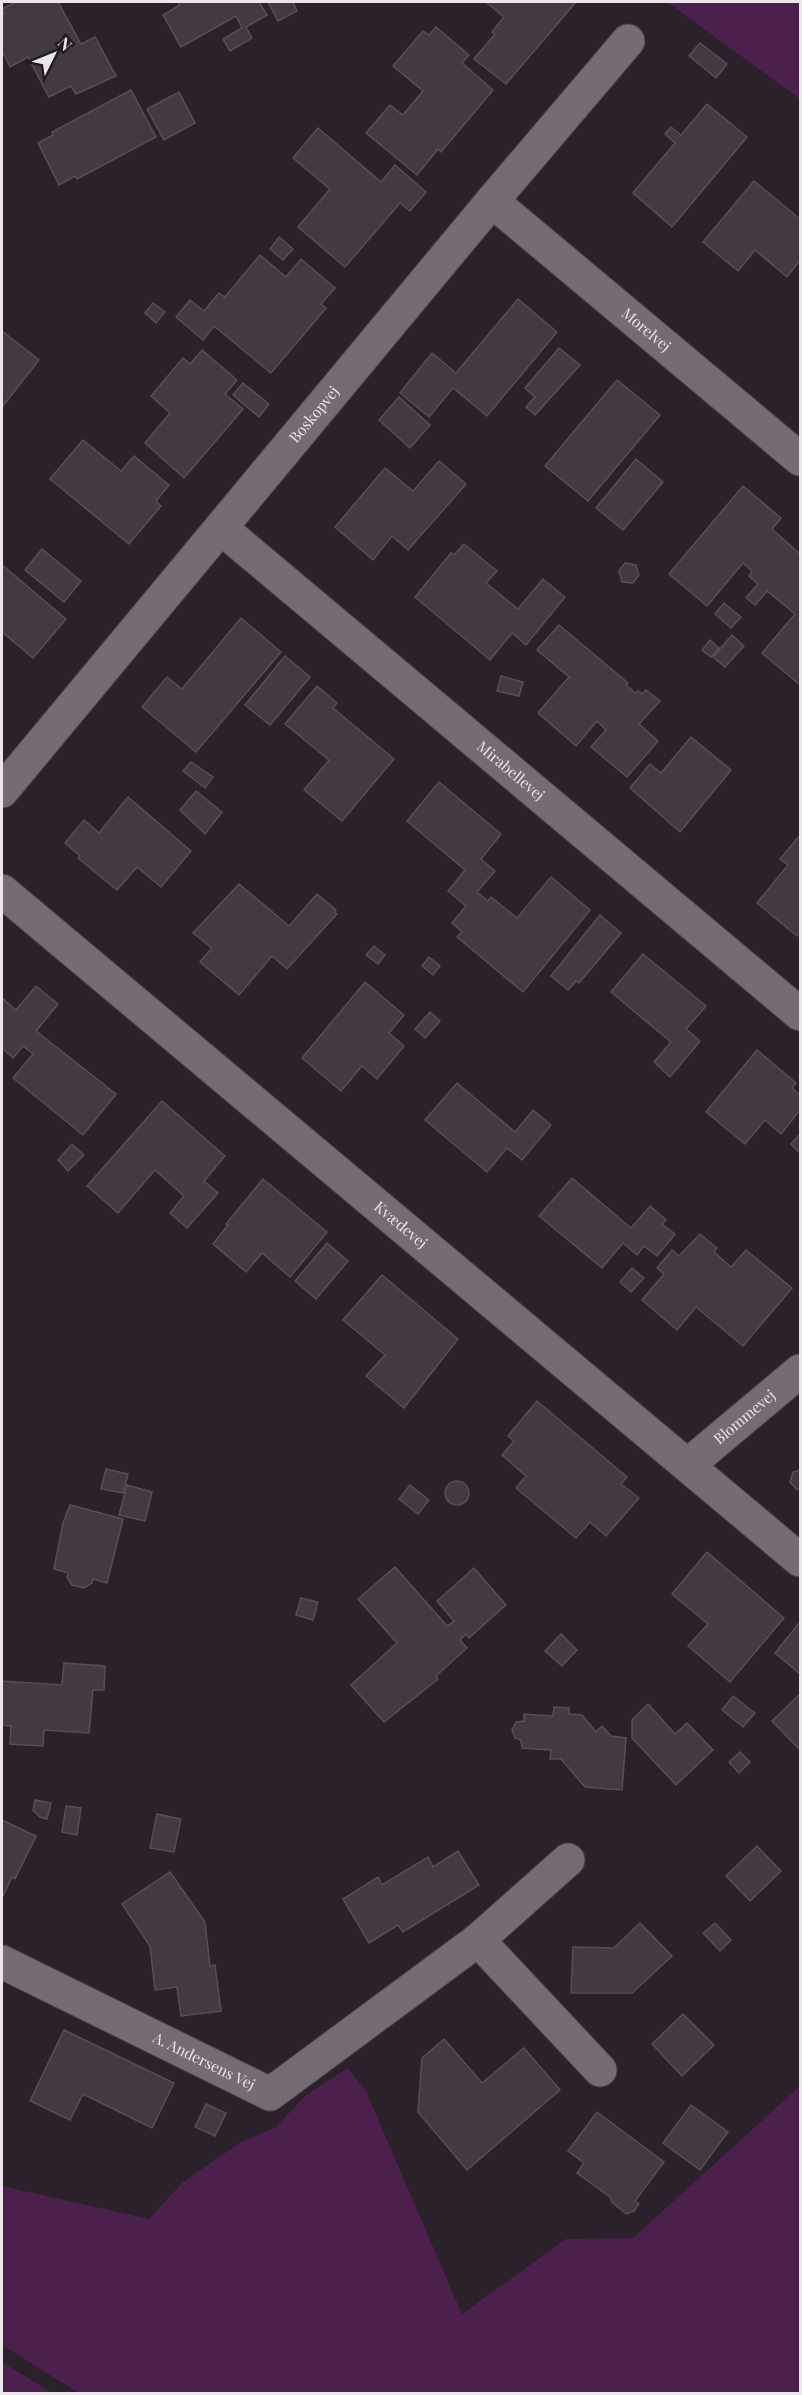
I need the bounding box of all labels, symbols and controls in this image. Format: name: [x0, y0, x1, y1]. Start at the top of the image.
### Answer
north arrow: [24, 24, 84, 84]
text: N: [54, 32, 77, 55]
street label: Morelvej: [618, 303, 675, 356]
street label: Boskopvej: [284, 382, 343, 447]
street label: Mirabellevej: [473, 736, 549, 804]
street label: Kvædevej: [370, 1196, 432, 1252]
street label: Blommevej: [709, 1385, 779, 1448]
street label: A. Andersens Vej: [149, 2027, 259, 2094]

